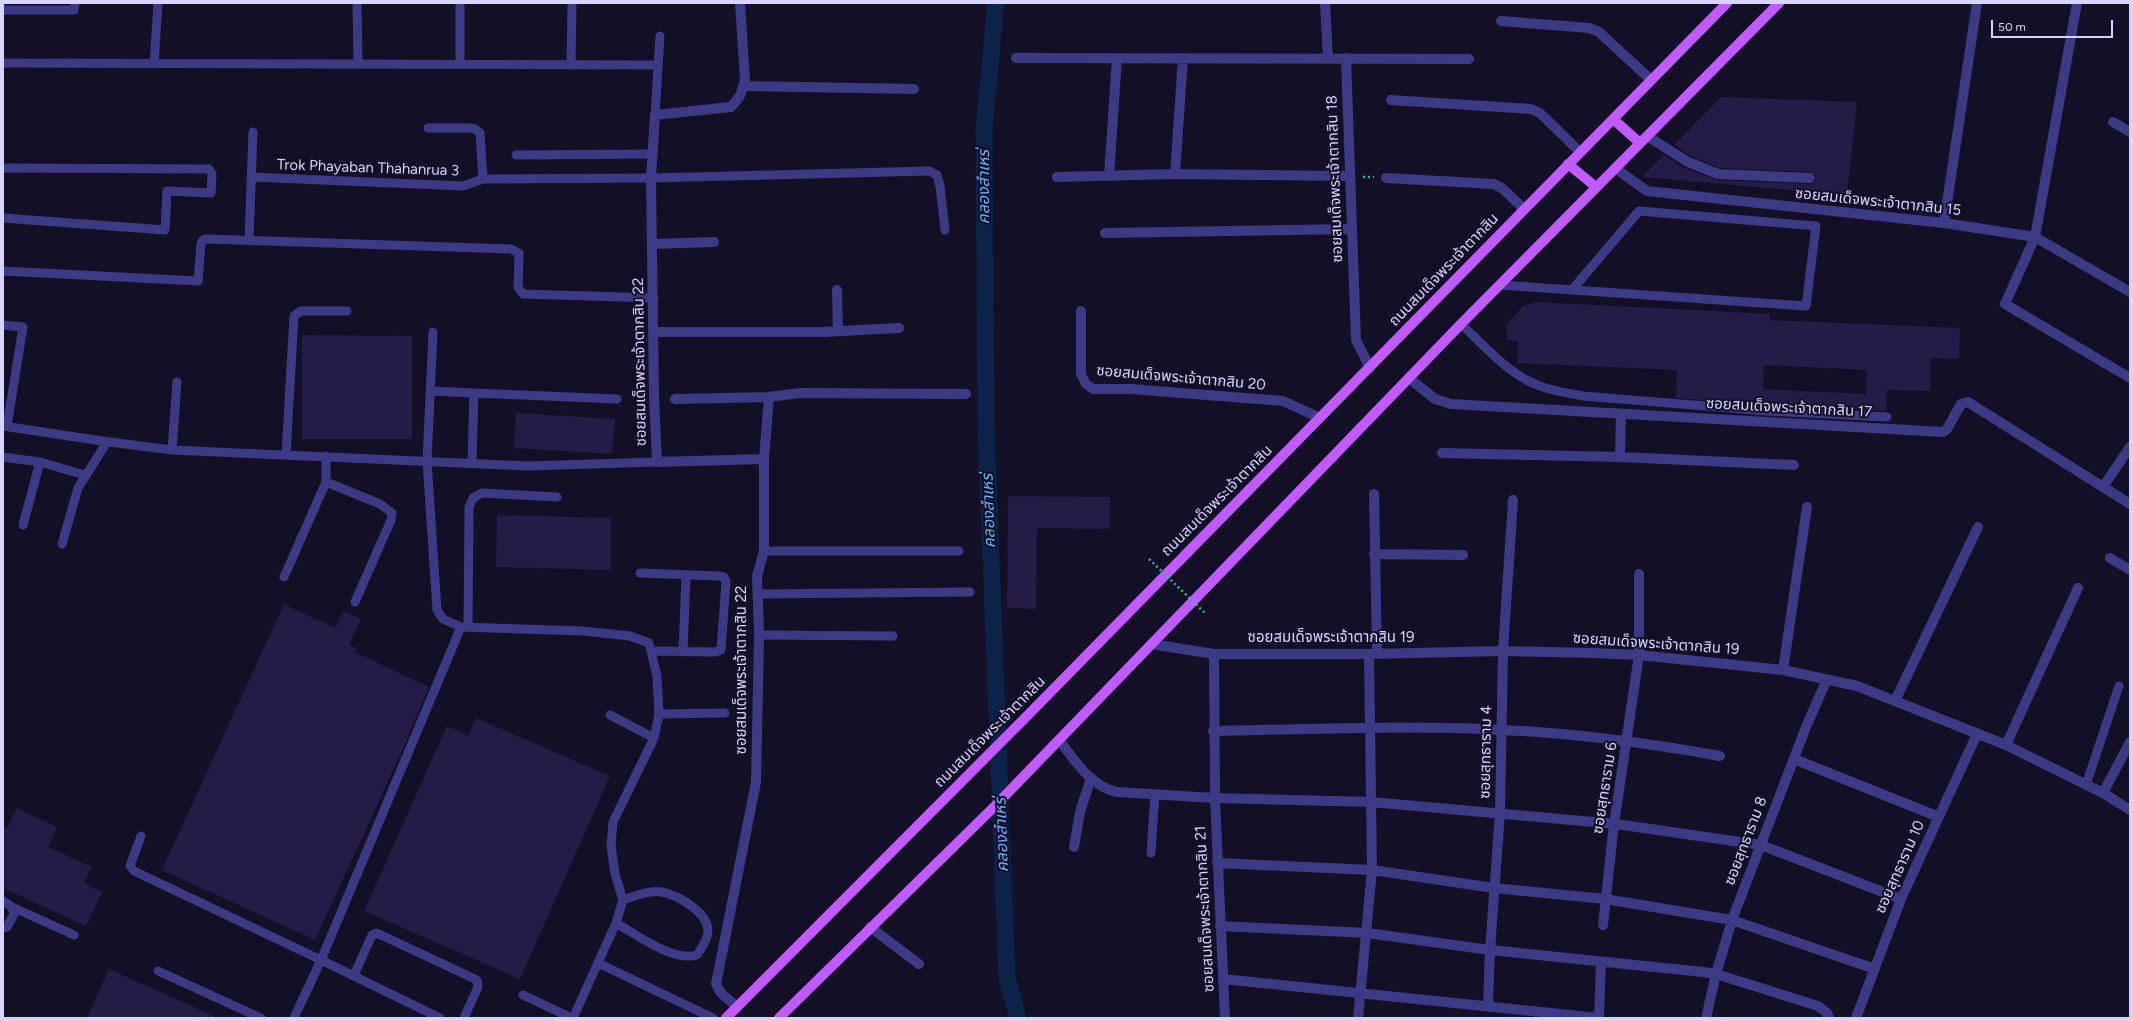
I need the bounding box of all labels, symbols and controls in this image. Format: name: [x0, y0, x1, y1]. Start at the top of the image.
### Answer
scale bar: [1993, 12, 2115, 38]
text: 50 m: [1998, 20, 2026, 34]
street label: ซอยสมเด็จพระเจ้าตากสิน 18: [1323, 95, 1347, 263]
water label: คลองสำเหร่: [974, 150, 994, 224]
street label: Trok Phayaban Thahanrua 3: [277, 156, 459, 180]
street label: ซอยสมเด็จพระเจ้าตากสิน 15: [1794, 184, 1962, 220]
street label: ถนนสมเด็จพระเจ้าตากสิน: [1385, 210, 1503, 330]
street label: ซอยสมเด็จพระเจ้าตากสิน 22: [630, 277, 650, 447]
street label: ซอยสมเด็จพระเจ้าตากสิน 20: [1095, 362, 1267, 394]
street label: ซอยสมเด็จพระเจ้าตากสิน 17: [1705, 395, 1873, 421]
street label: ถนนสมเด็จพระเจ้าตากสิน: [1158, 442, 1276, 560]
water label: คลองสำเหร่: [978, 474, 1000, 548]
street label: ซอยสมเด็จพระเจ้าตากสิน 22: [733, 586, 751, 754]
street label: ซอยสมเด็จพระเจ้าตากสิน 19: [1248, 629, 1414, 647]
street label: ซอยสมเด็จพระเจ้าตากสิน 19: [1572, 629, 1740, 659]
street label: ถนนสมเด็จพระเจ้าตากสิน: [931, 673, 1049, 791]
street label: ซอยสุทธาราม 4: [1476, 705, 1496, 799]
street label: ซอยสุทธาราม 6: [1589, 741, 1621, 835]
street label: ซอยสุทธาราม 8: [1721, 794, 1771, 888]
water label: คลองสำเหร่: [991, 798, 1013, 872]
street label: ซอยสุทธาราม 10: [1871, 818, 1929, 916]
street label: ซอยสมเด็จพระเจ้าตากสิน 21: [1192, 825, 1218, 993]

